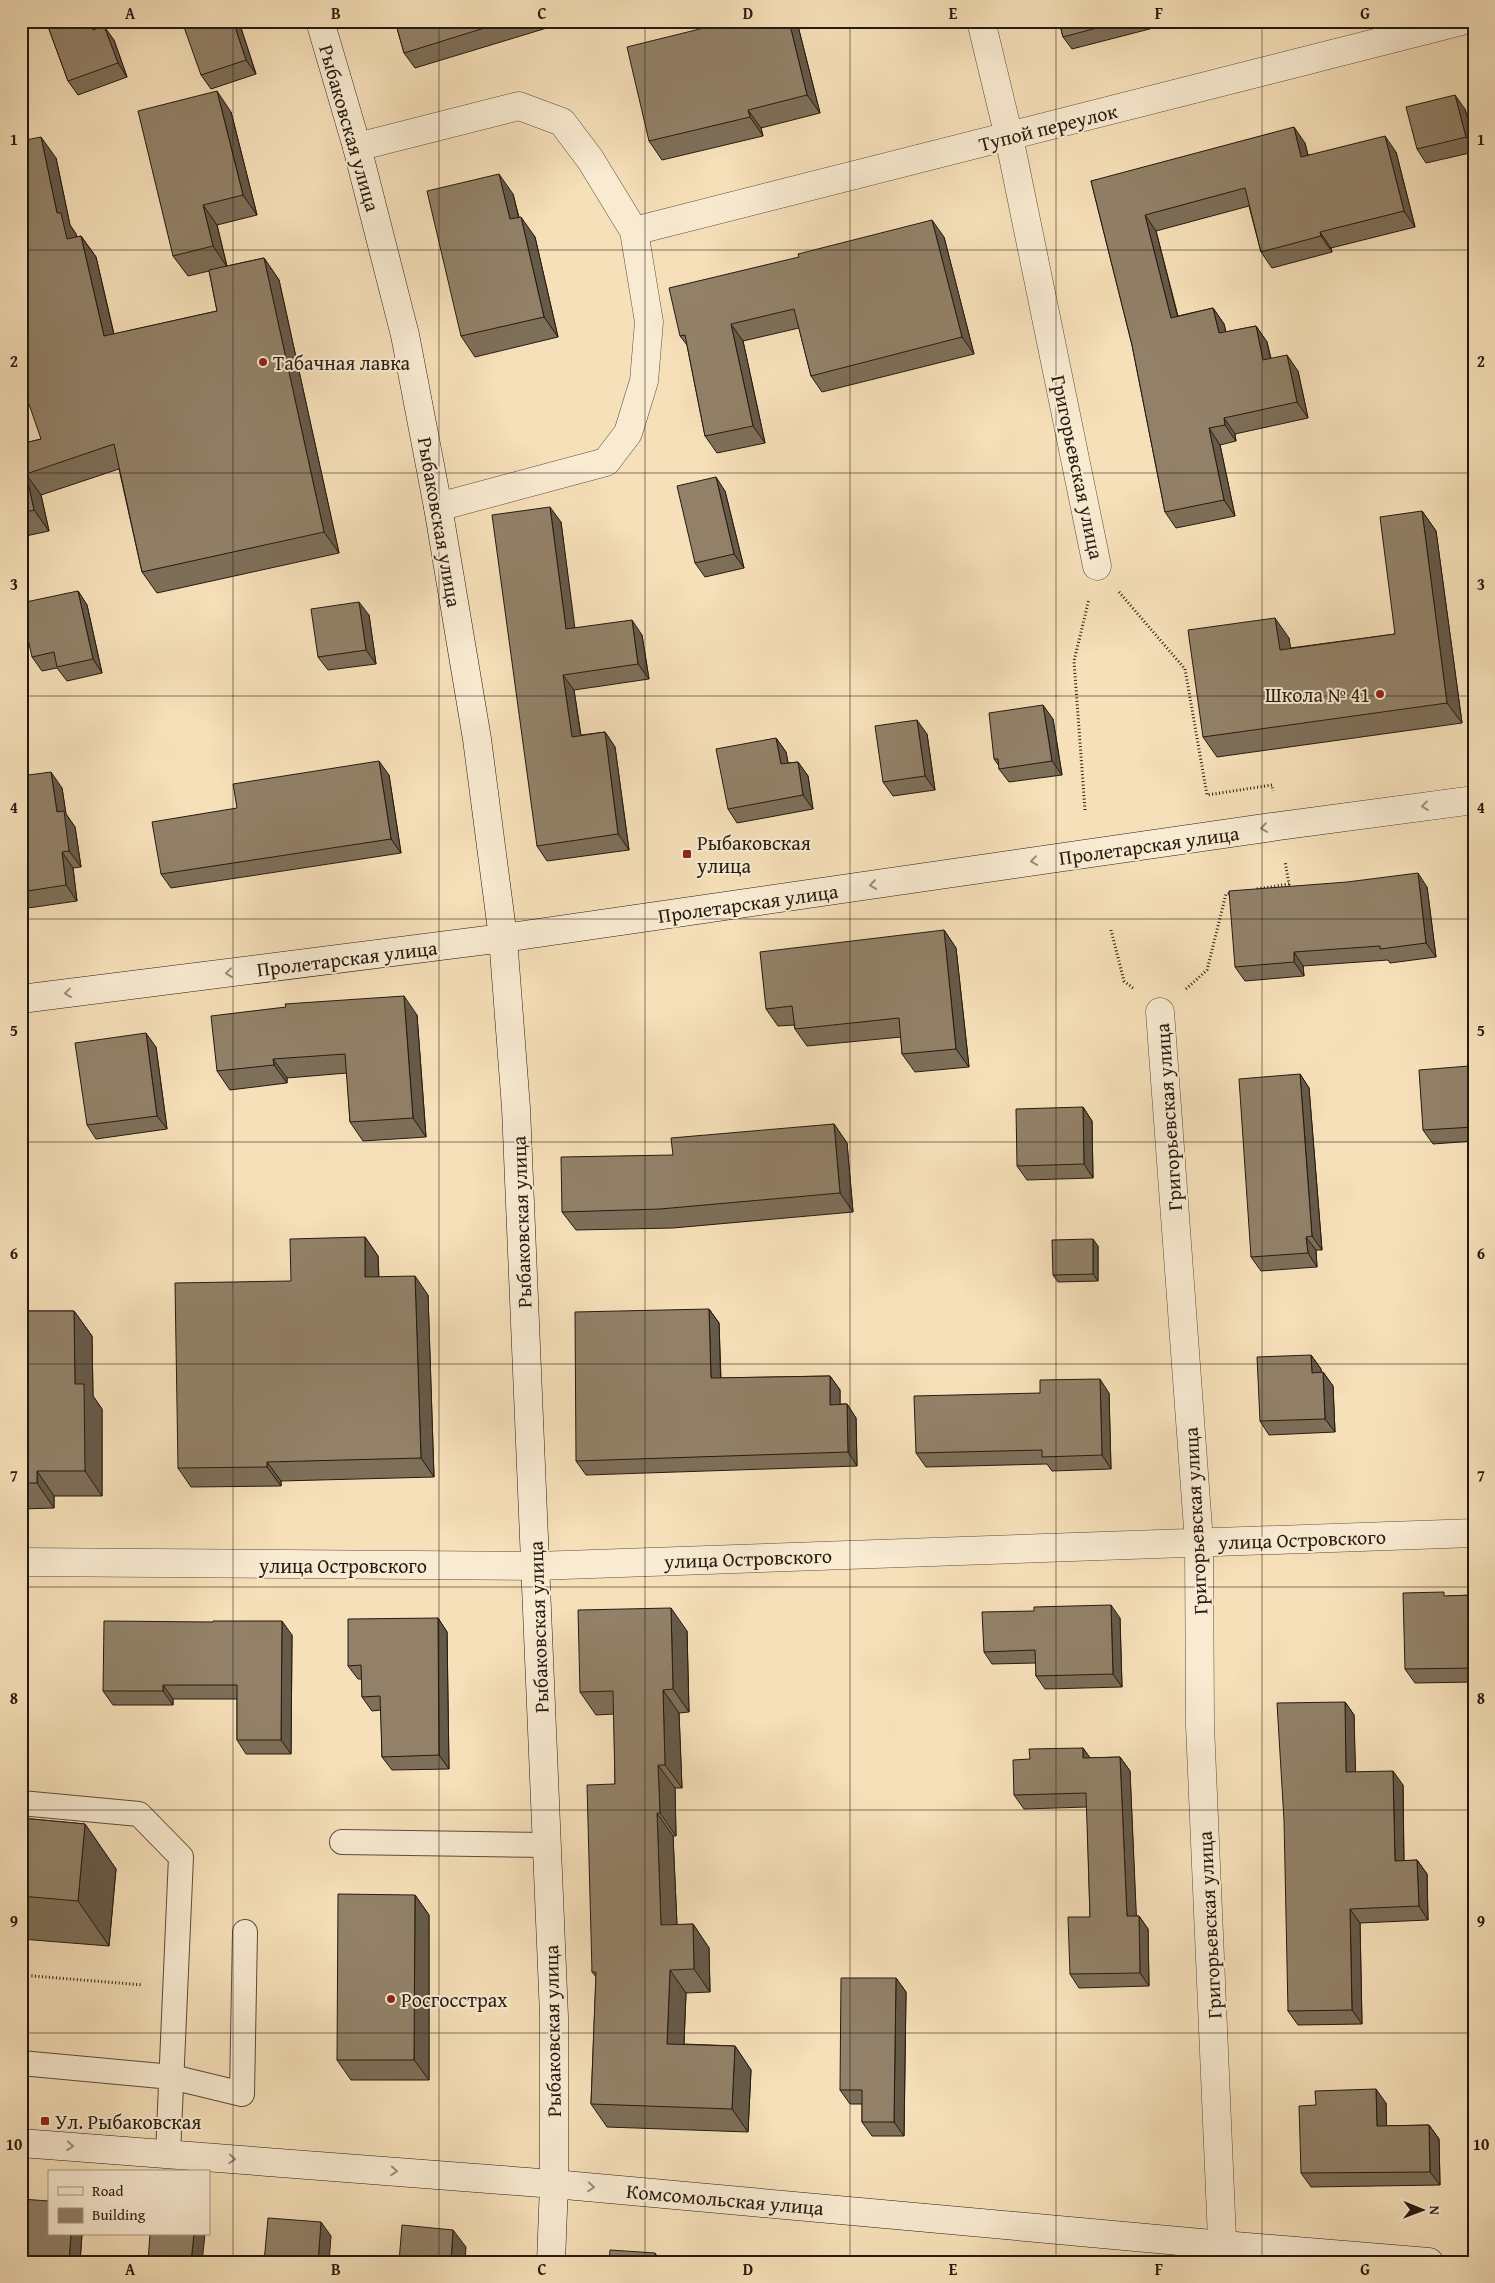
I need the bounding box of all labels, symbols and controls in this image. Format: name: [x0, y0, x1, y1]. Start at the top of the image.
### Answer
text: A: [125, 1, 136, 25]
text: B: [331, 1, 341, 25]
text: C: [537, 1, 547, 25]
text: D: [743, 1, 753, 25]
text: E: [949, 1, 958, 25]
text: F: [1155, 1, 1163, 25]
text: G: [1360, 1, 1370, 25]
street label: Рыбаковская улица: [312, 41, 388, 215]
street label: Тупой переулок: [976, 96, 1121, 158]
text: 1: [10, 127, 18, 151]
text: 1: [1477, 127, 1485, 151]
place label: Табачная лавка: [273, 348, 411, 377]
text: 2: [10, 349, 18, 373]
text: 2: [1477, 349, 1485, 373]
marker: Табачная лавка: [257, 356, 269, 368]
street label: Григорьевская улица: [1044, 372, 1112, 562]
street label: Рыбаковская улица: [411, 435, 469, 610]
text: 3: [10, 572, 18, 596]
text: 3: [1477, 572, 1485, 596]
place label: Школа № 41: [1265, 680, 1370, 709]
marker: Школа № 41: [1374, 688, 1386, 700]
text: 4: [10, 795, 18, 819]
text: 4: [1477, 795, 1485, 819]
one-way arrow: [1421, 801, 1430, 811]
street label: Пролетарская улица: [1057, 818, 1241, 872]
one-way arrow: [1260, 822, 1268, 833]
place label: Рыбаковская улица: [696, 828, 811, 880]
marker: Рыбаковская улица: [681, 848, 693, 860]
one-way arrow: [1030, 856, 1039, 866]
street label: Пролетарская улица: [656, 876, 840, 930]
one-way arrow: [869, 879, 878, 889]
street label: Пролетарская улица: [255, 932, 439, 983]
one-way arrow: [225, 967, 233, 978]
one-way arrow: [63, 987, 71, 998]
text: 5: [10, 1018, 18, 1042]
text: 5: [1477, 1018, 1485, 1042]
street label: Григорьевская улица: [1147, 1022, 1189, 1212]
street label: Рыбаковская улица: [503, 1135, 538, 1309]
text: 6: [10, 1241, 18, 1265]
text: 6: [1477, 1241, 1485, 1265]
street label: Григорьевская улица: [1176, 1426, 1214, 1616]
text: 7: [10, 1463, 18, 1487]
text: 7: [1477, 1463, 1485, 1487]
street label: улица Островского: [1217, 1522, 1386, 1556]
street label: Рыбаковская улица: [520, 1540, 555, 1714]
street label: улица Островского: [663, 1541, 832, 1575]
street label: улица Островского: [258, 1551, 427, 1580]
text: 8: [10, 1686, 18, 1710]
text: 8: [1477, 1686, 1485, 1710]
street label: Григорьевская улица: [1190, 1830, 1228, 2020]
text: 9: [10, 1909, 18, 1933]
text: 9: [1477, 1909, 1485, 1933]
street label: Рыбаковская улица: [536, 1944, 568, 2117]
place label: Росгосстрах: [401, 1985, 508, 2014]
marker: Росгосстрах: [385, 1993, 397, 2005]
place label: Ул. Рыбаковская: [55, 2107, 201, 2136]
marker: Ул. Рыбаковская: [39, 2115, 51, 2127]
text: 10: [6, 2132, 22, 2156]
text: 10: [1473, 2132, 1489, 2156]
one-way arrow: [66, 2141, 74, 2152]
one-way arrow: [228, 2153, 236, 2164]
one-way arrow: [390, 2166, 398, 2177]
legend: [48, 2170, 210, 2236]
street label: Комсомольская улица: [625, 2176, 825, 2222]
text: Road: [92, 2180, 123, 2201]
one-way arrow: [587, 2181, 595, 2192]
north arrow: [1398, 2186, 1448, 2236]
text: Building: [92, 2204, 146, 2225]
text: N: [1425, 2205, 1445, 2216]
text: A: [125, 2257, 136, 2281]
text: B: [331, 2257, 341, 2281]
text: C: [537, 2257, 547, 2281]
text: D: [743, 2257, 753, 2281]
text: E: [949, 2257, 958, 2281]
text: F: [1155, 2257, 1163, 2281]
text: G: [1360, 2257, 1370, 2281]

